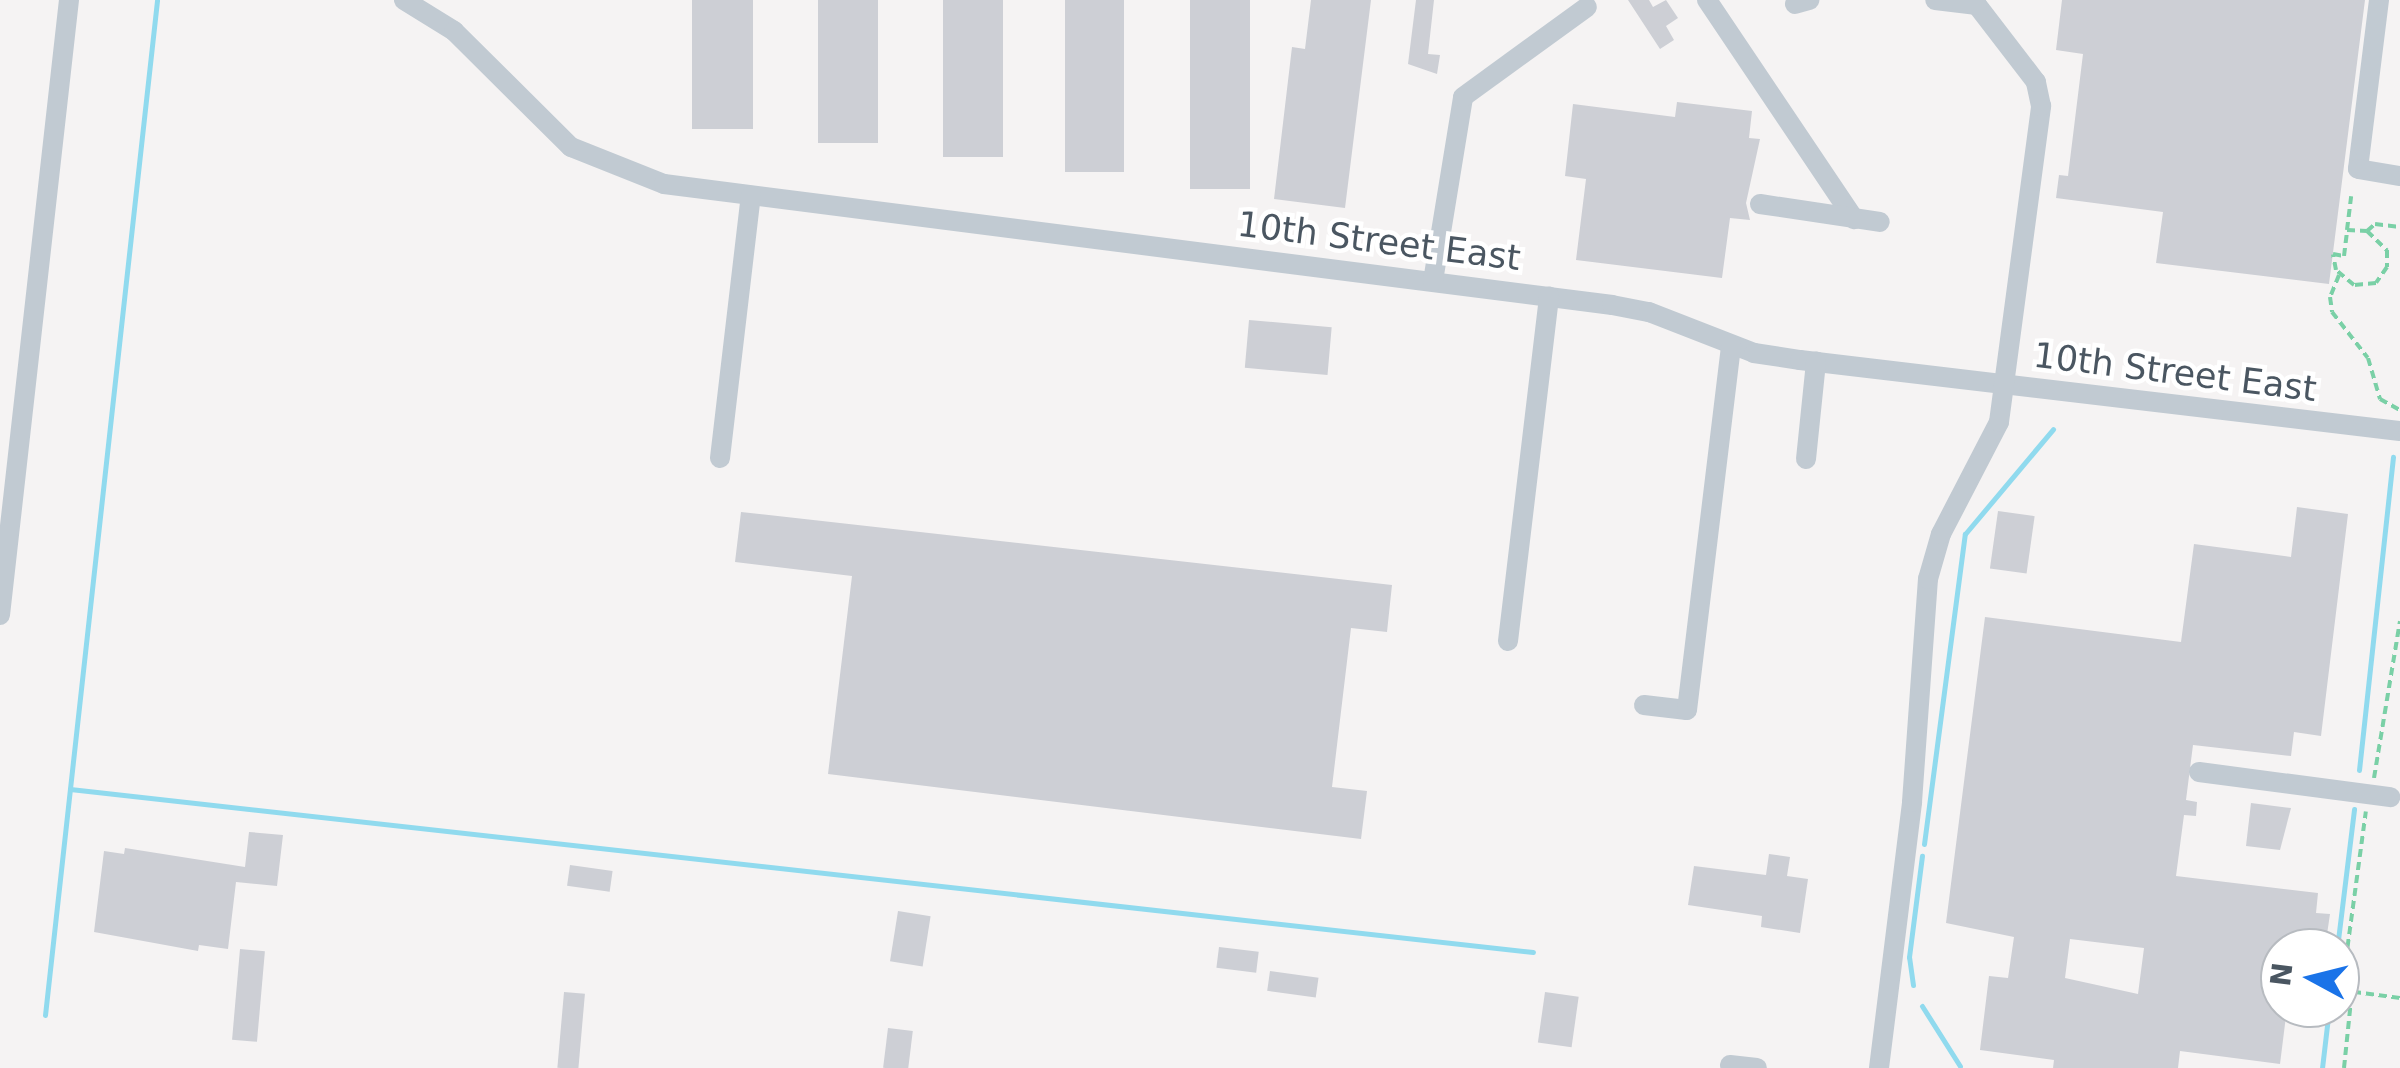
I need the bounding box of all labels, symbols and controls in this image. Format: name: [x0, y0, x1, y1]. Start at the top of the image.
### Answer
street label: 10th Street East: [1235, 203, 1523, 279]
street label: 10th Street East: [2031, 334, 2319, 410]
north arrow: [2260, 928, 2360, 1028]
text: N: [2264, 961, 2300, 988]

